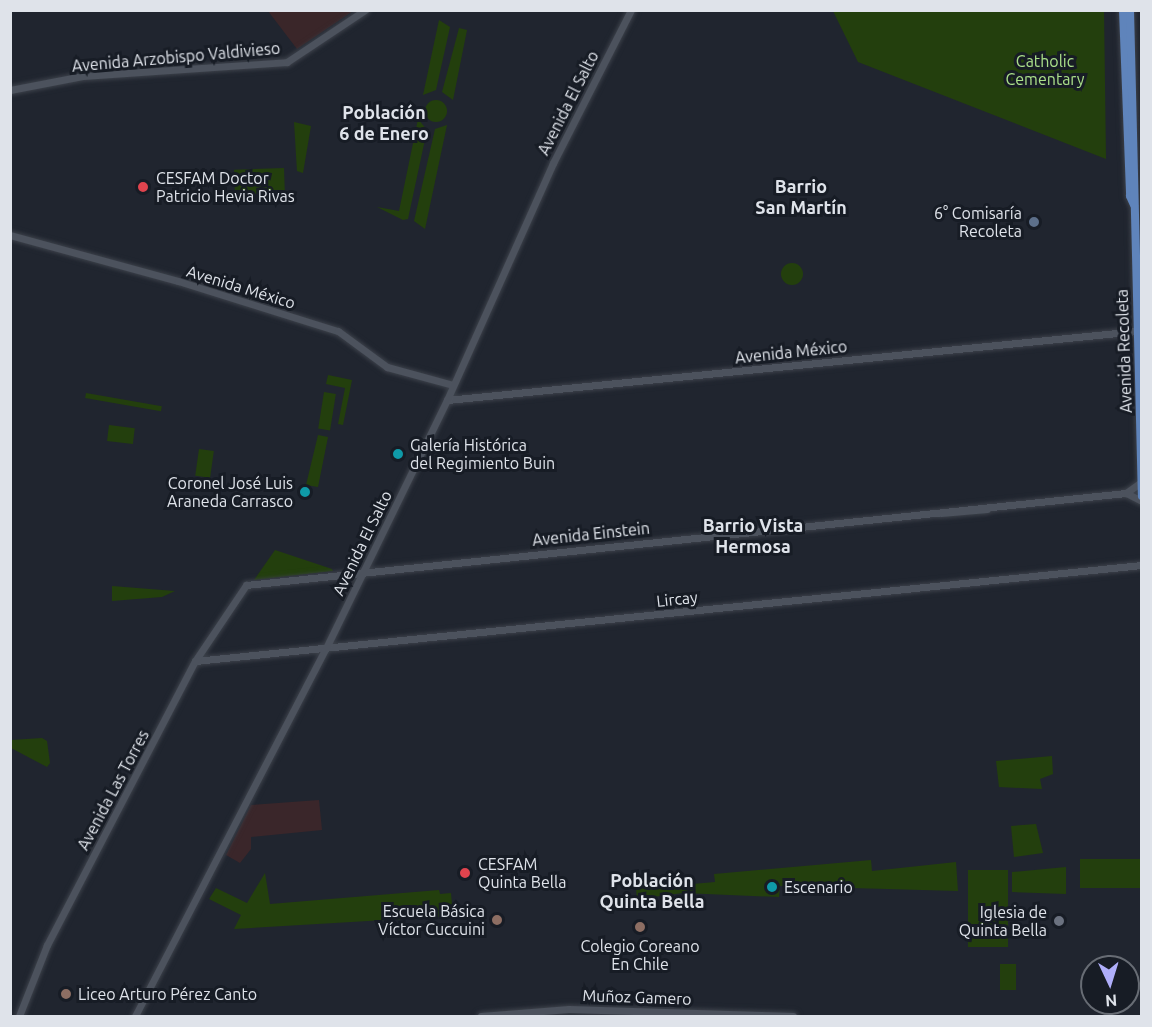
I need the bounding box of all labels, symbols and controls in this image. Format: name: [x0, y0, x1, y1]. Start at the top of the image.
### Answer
street label: Avenida Arzobispo Valdivieso: [71, 38, 281, 76]
street label: Avenida El Salto: [533, 48, 603, 158]
park label: Catholic Cementary: [1005, 51, 1085, 89]
district label: Población 6 de Enero: [339, 102, 429, 144]
place label: CESFAM Doctor Patricio Hevia Rivas: [156, 168, 295, 206]
district label: Barrio San Martín: [755, 176, 847, 219]
marker: CESFAM Doctor Patricio Hevia Rivas: [134, 178, 152, 196]
place label: 6° Comisaría Recoleta: [934, 203, 1022, 241]
marker: 6° Comisaría Recoleta: [1027, 215, 1041, 229]
street label: Avenida México: [184, 261, 298, 313]
street label: Avenida Recoleta: [1112, 289, 1136, 413]
street label: Avenida México: [734, 337, 848, 367]
place label: Galería Histórica del Regimiento Buin: [410, 435, 555, 473]
marker: Galería Histórica del Regimiento Buin: [391, 447, 405, 461]
place label: Coronel José Luis Araneda Carrasco: [167, 473, 293, 511]
marker: Coronel José Luis Araneda Carrasco: [298, 485, 312, 499]
street label: Avenida El Salto: [328, 487, 396, 599]
district label: Barrio Vista Hermosa: [703, 515, 803, 558]
street label: Avenida Einstein: [531, 518, 651, 550]
street label: Lircay: [655, 587, 699, 611]
street label: Avenida Las Torres: [73, 727, 153, 853]
place label: CESFAM Quinta Bella: [478, 854, 566, 892]
marker: CESFAM Quinta Bella: [456, 864, 474, 882]
district label: Población Quinta Bella: [600, 870, 704, 912]
place label: Escenario: [784, 877, 853, 897]
marker: Escenario: [765, 880, 779, 894]
place label: Escuela Básica Víctor Cuccuini: [378, 901, 485, 939]
place label: Iglesia de Quinta Bella: [959, 902, 1047, 940]
marker: Escuela Básica Víctor Cuccuini: [490, 913, 504, 927]
marker: Iglesia de Quinta Bella: [1052, 914, 1066, 928]
marker: Colegio Coreano En Chile: [633, 920, 647, 934]
place label: Colegio Coreano En Chile: [580, 936, 700, 974]
north arrow: [1080, 955, 1140, 1015]
place label: Liceo Arturo Pérez Canto: [78, 984, 257, 1004]
street label: Muñoz Gamero: [582, 985, 692, 1009]
marker: Liceo Arturo Pérez Canto: [59, 987, 73, 1001]
text: N: [1105, 992, 1118, 1010]

